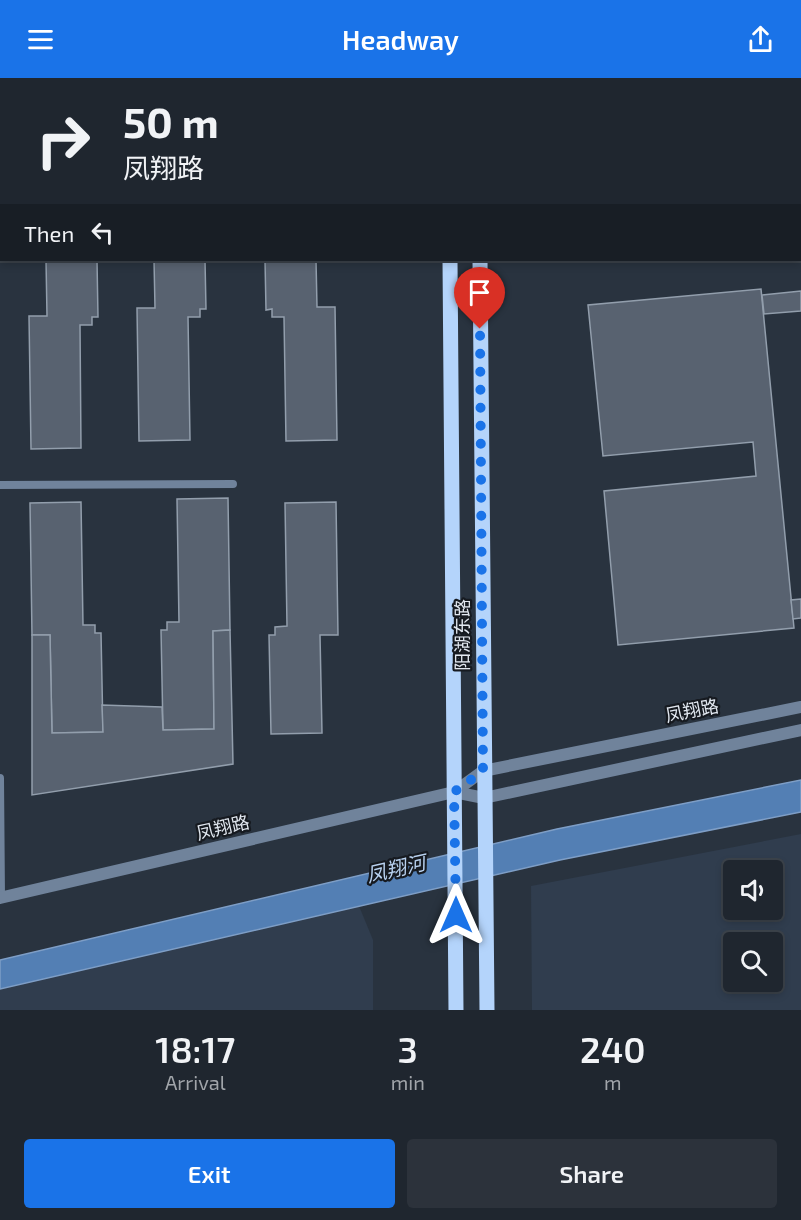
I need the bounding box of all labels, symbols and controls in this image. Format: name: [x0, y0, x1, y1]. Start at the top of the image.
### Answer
icon: menu: [24, 23, 57, 56]
text: Headway: [342, 23, 459, 55]
icon: share: [744, 23, 777, 56]
text: 50 m: [123, 96, 219, 146]
icon: right: [24, 102, 102, 180]
text: 凤翔路: [123, 151, 204, 183]
icon: left: [86, 216, 119, 249]
text: Then: [24, 220, 74, 246]
pin: [454, 267, 505, 329]
icon: arrive: [463, 276, 496, 309]
street label: 阳湖东路: [451, 599, 473, 671]
street label: 凤翔路: [663, 694, 720, 726]
street label: 凤翔路: [194, 810, 252, 844]
water label: 凤翔河: [364, 849, 432, 886]
map controls: [723, 860, 783, 992]
button: sound: [723, 860, 783, 920]
position arrow: [424, 883, 488, 947]
button: search: [723, 932, 783, 992]
text: 18:17: [155, 1027, 235, 1070]
text: 3: [398, 1027, 418, 1070]
text: 240: [580, 1027, 646, 1070]
text: Arrival: [165, 1070, 226, 1094]
text: min: [391, 1070, 425, 1094]
text: m: [604, 1070, 622, 1094]
button: Exit: [24, 1139, 395, 1208]
button: Share: [407, 1139, 777, 1208]

